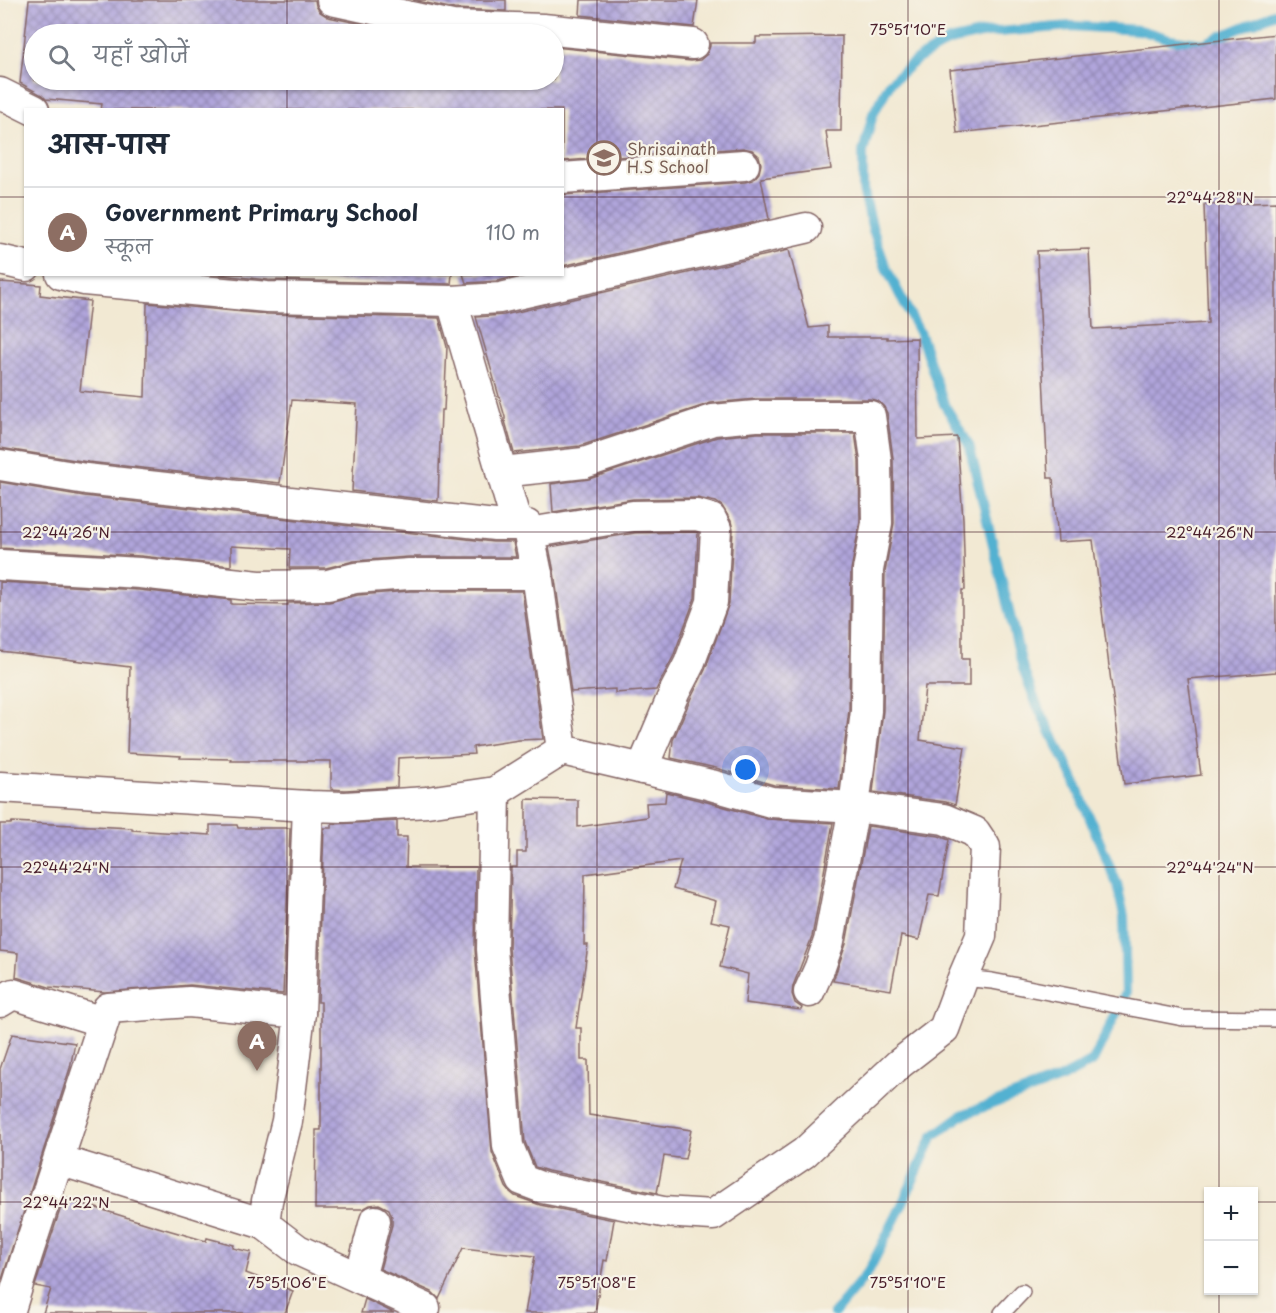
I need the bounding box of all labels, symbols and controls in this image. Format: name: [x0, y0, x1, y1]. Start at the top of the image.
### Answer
text: 75°51'10"E: [870, 17, 946, 40]
search box: [24, 24, 564, 90]
text: यहाँ खोजें: [93, 37, 189, 70]
icon: search: [45, 41, 78, 74]
text: आस-पास: [48, 124, 168, 163]
place label: Shrisainath H.S School: [627, 136, 716, 178]
school or university icon: Shrisainath H.S School: [586, 140, 622, 176]
text: 22°44'28"N: [1166, 185, 1254, 208]
text: Government Primary School: [105, 195, 418, 228]
text: A: [60, 217, 75, 247]
text: 110 m: [486, 217, 540, 247]
text: स्कूल: [105, 231, 153, 261]
text: 22°44'26"N: [22, 520, 110, 543]
text: 22°44'26"N: [1166, 520, 1254, 543]
your location: [731, 755, 760, 784]
text: 22°44'24"N: [22, 855, 110, 878]
text: 22°44'24"N: [1166, 855, 1254, 878]
pin: A: [238, 1022, 276, 1071]
map controls: [1204, 1187, 1258, 1295]
button: +: [1204, 1187, 1258, 1241]
text: 22°44'22"N: [22, 1190, 110, 1213]
button: −: [1204, 1241, 1258, 1295]
text: 75°51'06"E: [247, 1270, 327, 1293]
text: 75°51'08"E: [558, 1270, 636, 1293]
text: 75°51'10"E: [870, 1270, 946, 1293]

